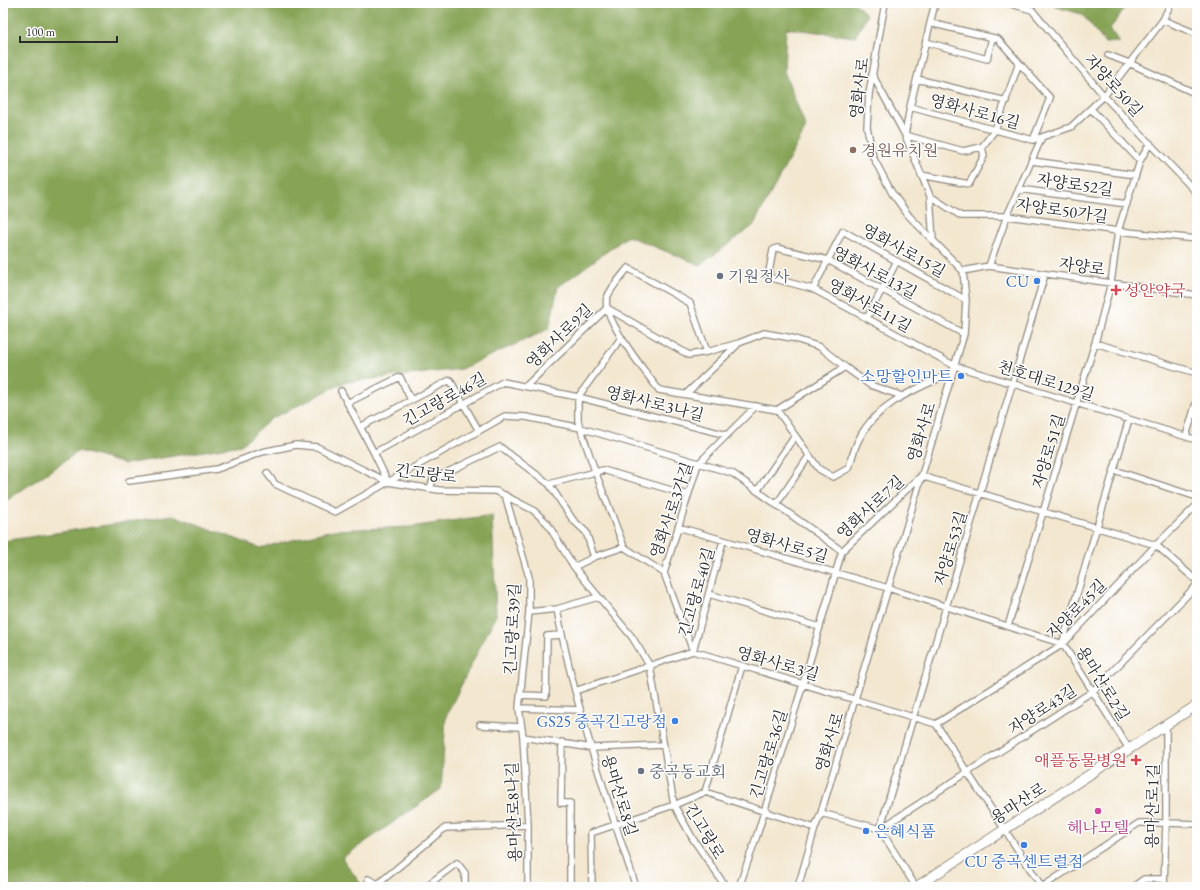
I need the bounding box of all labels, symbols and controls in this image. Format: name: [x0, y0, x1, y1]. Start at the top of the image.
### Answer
scale bar: [20, 18, 117, 44]
text: 100 m: [26, 24, 56, 40]
street label: 자양로50길: [1080, 50, 1147, 121]
street label: 영화사로: [845, 56, 874, 120]
street label: 영화사로16길: [927, 89, 1022, 134]
place label: 경원유치원: [861, 140, 938, 161]
marker: 경원유치원: [848, 145, 858, 155]
street label: 자양로52길: [1035, 169, 1115, 200]
street label: 자양로50가길: [1015, 194, 1109, 227]
street label: 영화사로15길: [858, 219, 949, 282]
street label: 영화사로13길: [829, 241, 921, 303]
street label: 자양로: [1058, 253, 1107, 280]
place label: 기원정사: [728, 266, 790, 287]
marker: 기원정사: [715, 271, 725, 281]
place label: CU: [1006, 271, 1029, 292]
street label: 영화사로11길: [824, 274, 915, 337]
marker: CU: [1032, 276, 1042, 286]
place label: 성안약국: [1124, 280, 1186, 301]
marker: 성안약국: [1111, 285, 1121, 295]
street label: 영화사로9길: [521, 299, 597, 373]
street label: 천호대로129길: [995, 356, 1097, 405]
place label: 소망할인마트: [860, 366, 954, 387]
street label: 긴고랑로46길: [399, 368, 490, 431]
marker: 소망할인마트: [956, 371, 966, 381]
street label: 영화사로3나길: [604, 381, 706, 426]
street label: 영화사로: [902, 399, 941, 465]
street label: 자양로51길: [1027, 411, 1070, 491]
street label: 긴고랑로: [394, 459, 458, 488]
street label: 영화사로3가길: [645, 459, 698, 561]
street label: 영화사로7길: [832, 471, 909, 544]
street label: 자양로53길: [929, 508, 972, 588]
street label: 영화사로5길: [743, 524, 831, 567]
street label: 긴고랑로40길: [674, 545, 719, 640]
street label: 자양로45길: [1042, 575, 1111, 644]
street label: 긴고랑로39길: [500, 582, 525, 676]
street label: 영화사로3길: [734, 642, 822, 685]
street label: 용마산로2길: [1071, 642, 1134, 725]
street label: 자양로43길: [1004, 680, 1080, 739]
street label: 긴고랑로36길: [745, 707, 792, 802]
street label: 영화사로: [810, 709, 849, 775]
place label: GS25 중곡긴고랑점: [537, 711, 667, 732]
marker: GS25 중곡긴고랑점: [670, 716, 680, 726]
place label: 애플동물병원: [1034, 750, 1127, 771]
street label: 용마산로8길: [597, 751, 642, 839]
marker: 애플동물병원: [1130, 754, 1142, 766]
street label: 용마산로8나길: [501, 761, 526, 863]
place label: 중곡동교회: [649, 761, 726, 782]
street label: 용마산로1길: [1141, 763, 1164, 849]
marker: 중곡동교회: [636, 766, 646, 776]
street label: 용마산로: [987, 777, 1050, 829]
street label: 긴고랑로: [680, 799, 730, 864]
marker: 헤나모텔: [1093, 806, 1103, 816]
place label: 헤나모텔: [1067, 817, 1129, 838]
place label: 은혜식품: [874, 821, 936, 842]
marker: 은혜식품: [861, 826, 871, 836]
marker: CU 중곡센트럴점: [1019, 840, 1029, 850]
place label: CU 중곡센트럴점: [964, 851, 1084, 872]

